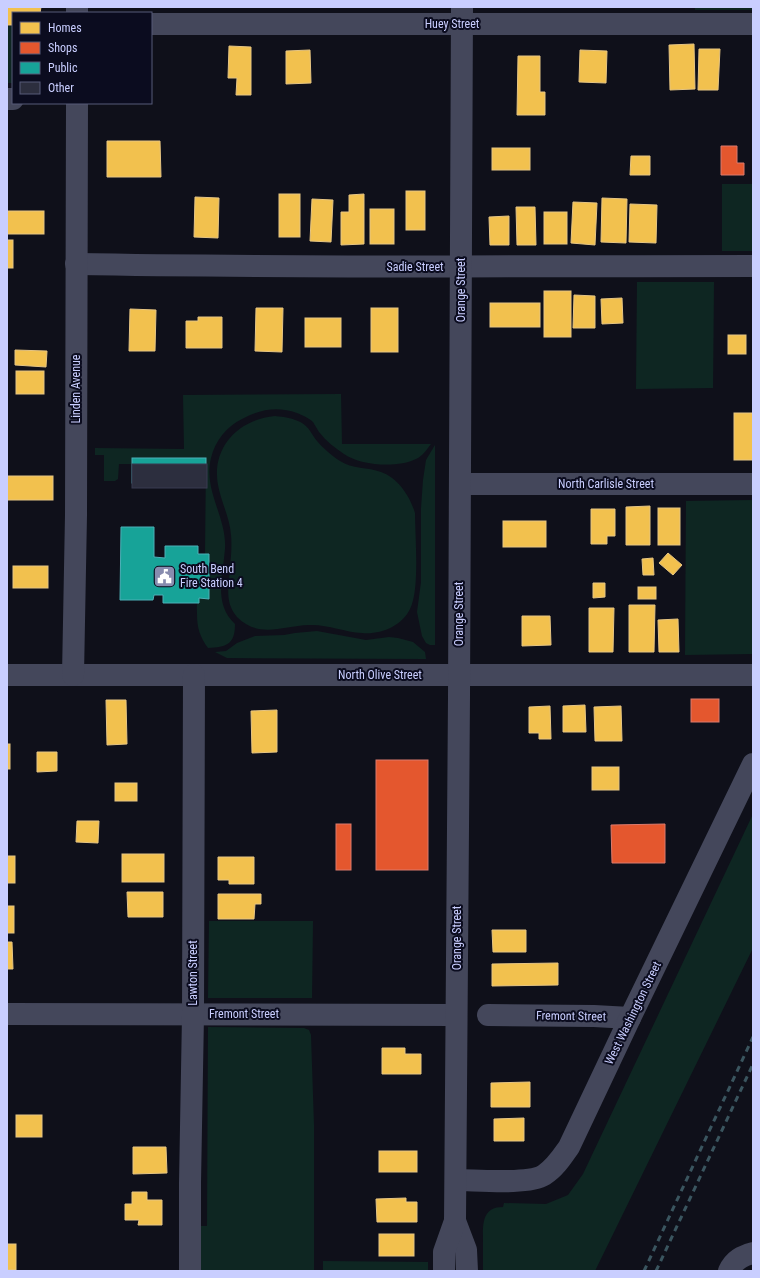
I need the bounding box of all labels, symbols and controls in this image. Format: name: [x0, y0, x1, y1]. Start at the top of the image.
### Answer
legend: [12, 12, 152, 104]
street label: Huey Street: [425, 17, 480, 31]
text: Homes: [48, 21, 82, 35]
text: Shops: [48, 41, 77, 55]
text: Public: [48, 61, 78, 75]
text: Other: [48, 81, 74, 95]
street label: Orange Street: [454, 257, 468, 322]
street label: Sadie Street: [386, 260, 444, 274]
street label: Linden Avenue: [69, 354, 83, 423]
street label: North Carlisle Street: [558, 477, 654, 491]
place label: South Bend Fire Station 4: [180, 562, 243, 590]
public building icon: South Bend Fire Station 4: [152, 563, 178, 589]
street label: Orange Street: [452, 581, 466, 646]
street label: North Olive Street: [338, 668, 422, 682]
street label: Orange Street: [450, 905, 464, 970]
street label: Lawton Street: [186, 940, 200, 1006]
street label: West Washington Street: [602, 959, 664, 1067]
street label: Fremont Street: [209, 1007, 279, 1021]
street label: Fremont Street: [536, 1008, 607, 1024]

